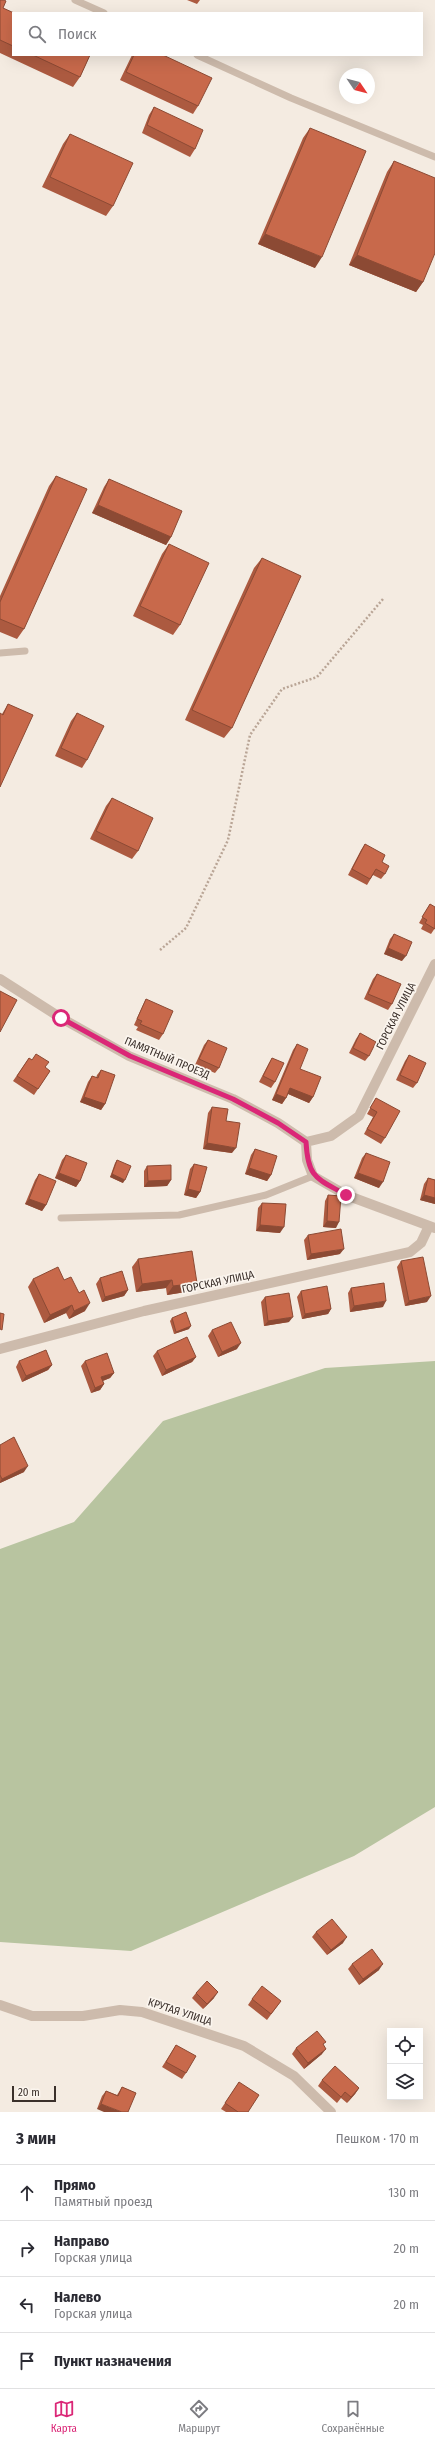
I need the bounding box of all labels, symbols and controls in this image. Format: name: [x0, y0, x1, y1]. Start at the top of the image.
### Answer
search box: [12, 12, 423, 56]
icon: search: [26, 23, 48, 45]
text: Поиск: [58, 25, 96, 43]
north arrow: [339, 68, 375, 104]
street label: ГОРСКАЯ УЛИЦА: [373, 980, 419, 1052]
route start: [52, 1009, 70, 1027]
street label: ПАМЯТНЫЙ ПРОЕЗД: [123, 1034, 211, 1082]
route end: [337, 1186, 355, 1204]
street label: ГОРСКАЯ УЛИЦА: [181, 1268, 256, 1296]
street label: КРУТАЯ УЛИЦА: [146, 1996, 214, 2029]
map controls: [387, 2028, 423, 2100]
button: locate: [387, 2028, 423, 2064]
button: layers: [387, 2064, 423, 2100]
scale bar: [12, 2084, 56, 2103]
text: 20 m: [18, 2086, 40, 2099]
text: 3 мин: [16, 2128, 56, 2149]
text: Пешком · 170 m: [336, 2131, 419, 2146]
text: Прямо: [54, 2176, 96, 2194]
icon: ahead: [16, 2182, 38, 2204]
text: 130 m: [388, 2185, 419, 2200]
text: Памятный проезд: [54, 2194, 152, 2209]
text: Направо: [54, 2232, 109, 2250]
icon: right: [16, 2238, 38, 2260]
text: 20 m: [393, 2241, 419, 2256]
text: Горская улица: [54, 2250, 132, 2265]
text: Налево: [54, 2288, 101, 2306]
icon: left: [16, 2294, 38, 2316]
text: 20 m: [393, 2297, 419, 2312]
text: Горская улица: [54, 2306, 132, 2321]
icon: arrive: [16, 2350, 38, 2372]
text: Пункт назначения: [54, 2352, 172, 2370]
tab: Карта: [51, 2398, 77, 2435]
tab: Маршрут: [178, 2398, 220, 2435]
tab: Сохранённые: [322, 2398, 384, 2435]

